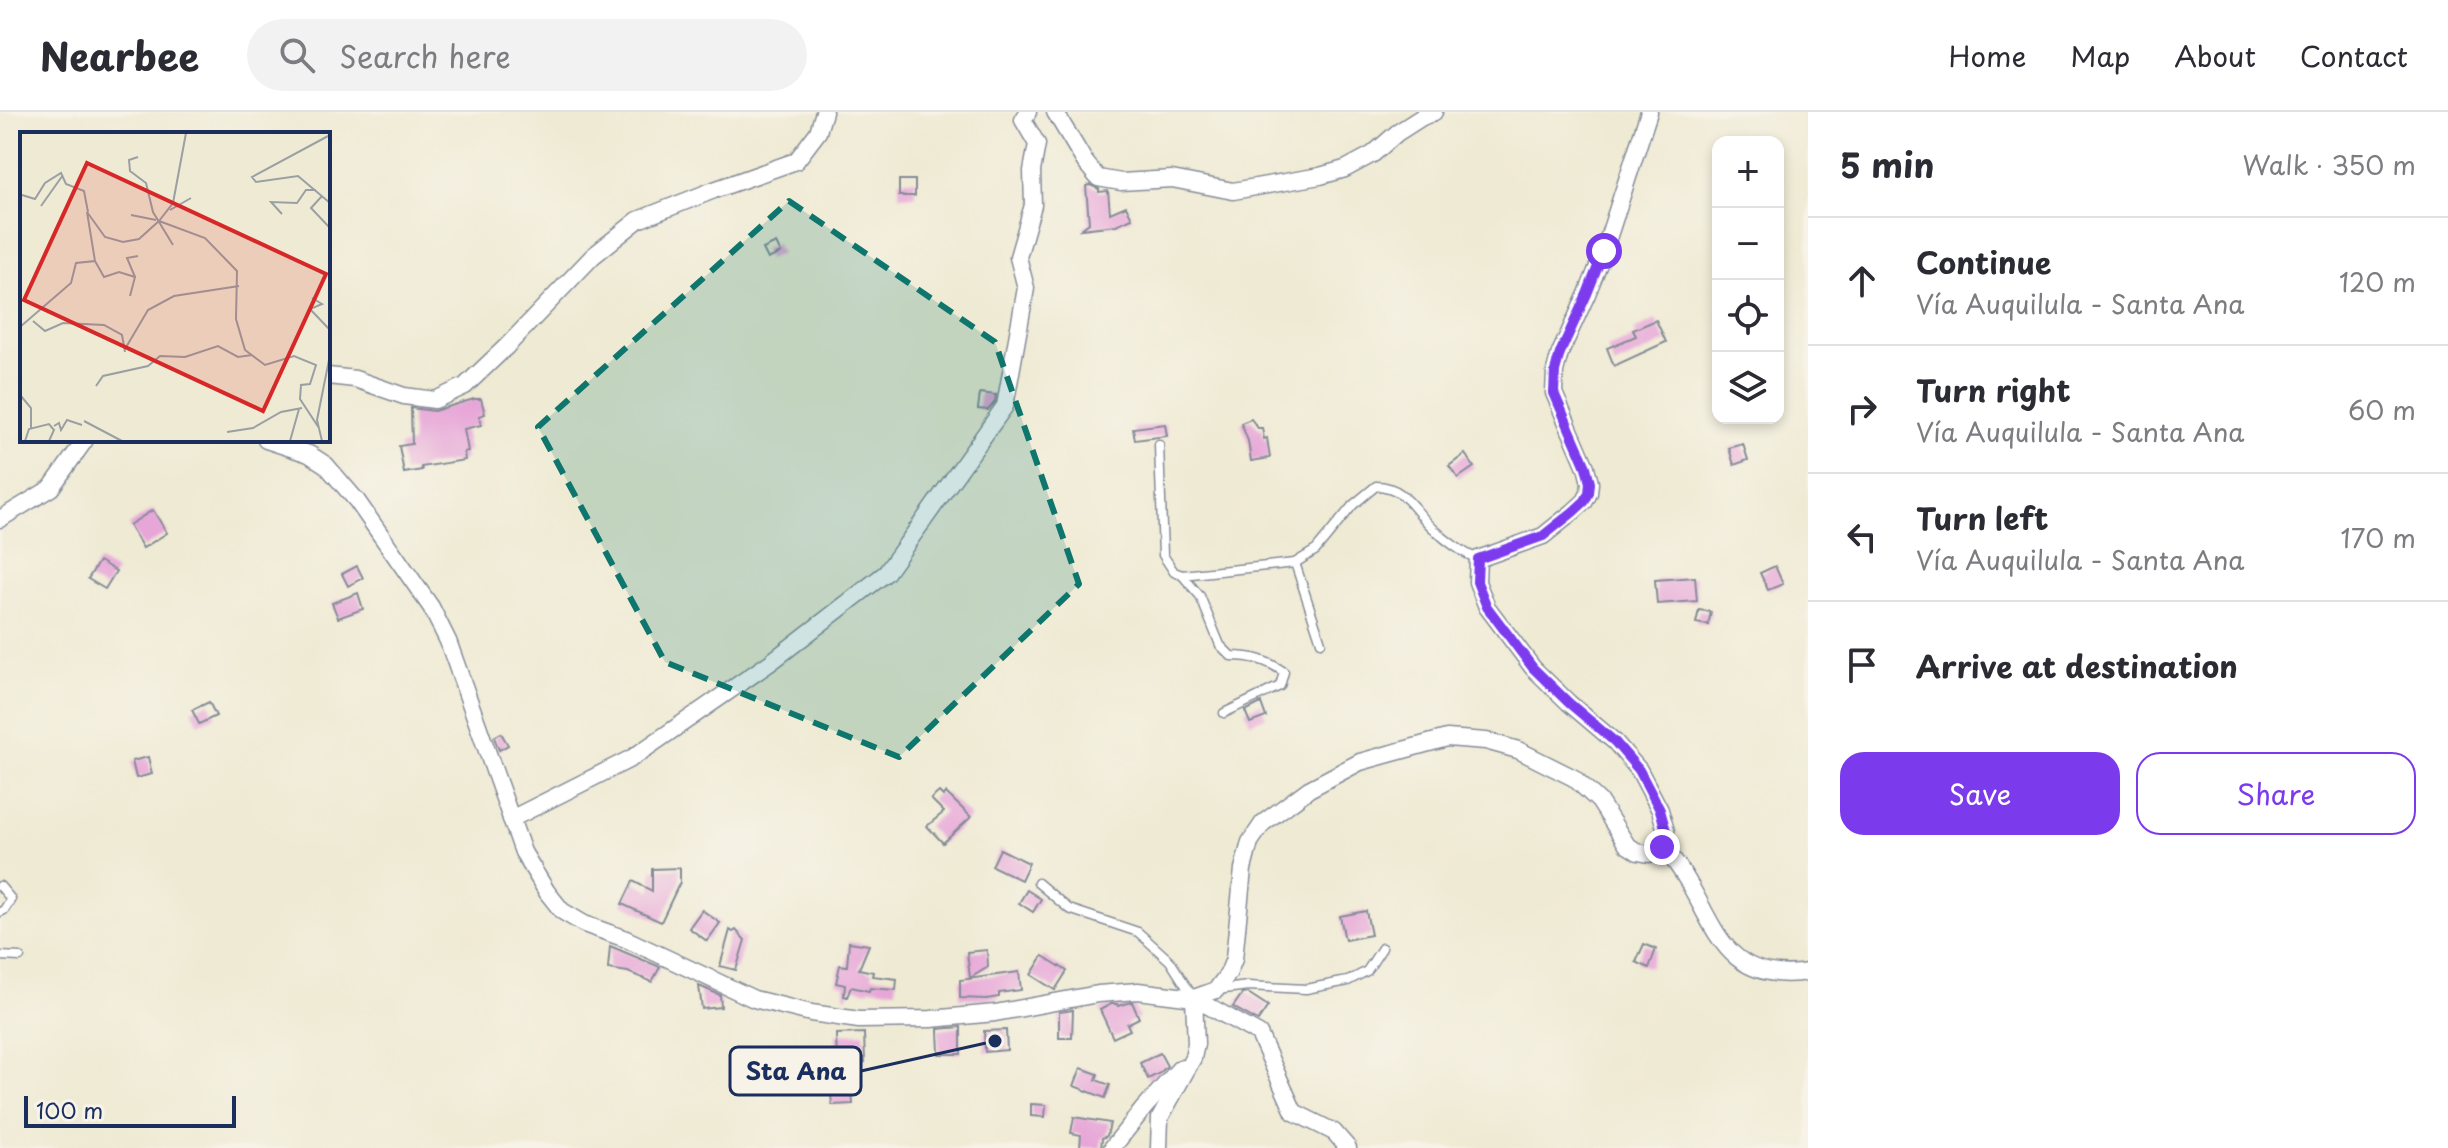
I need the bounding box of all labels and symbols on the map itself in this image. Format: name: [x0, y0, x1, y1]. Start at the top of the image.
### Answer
inset map: [20, 132, 330, 442]
route start: [1586, 233, 1622, 269]
route end: [1644, 829, 1680, 865]
callout: Sta Ana: [730, 1047, 861, 1095]
text: Sta Ana: [745, 1052, 847, 1088]
scale bar: [24, 1092, 236, 1128]

